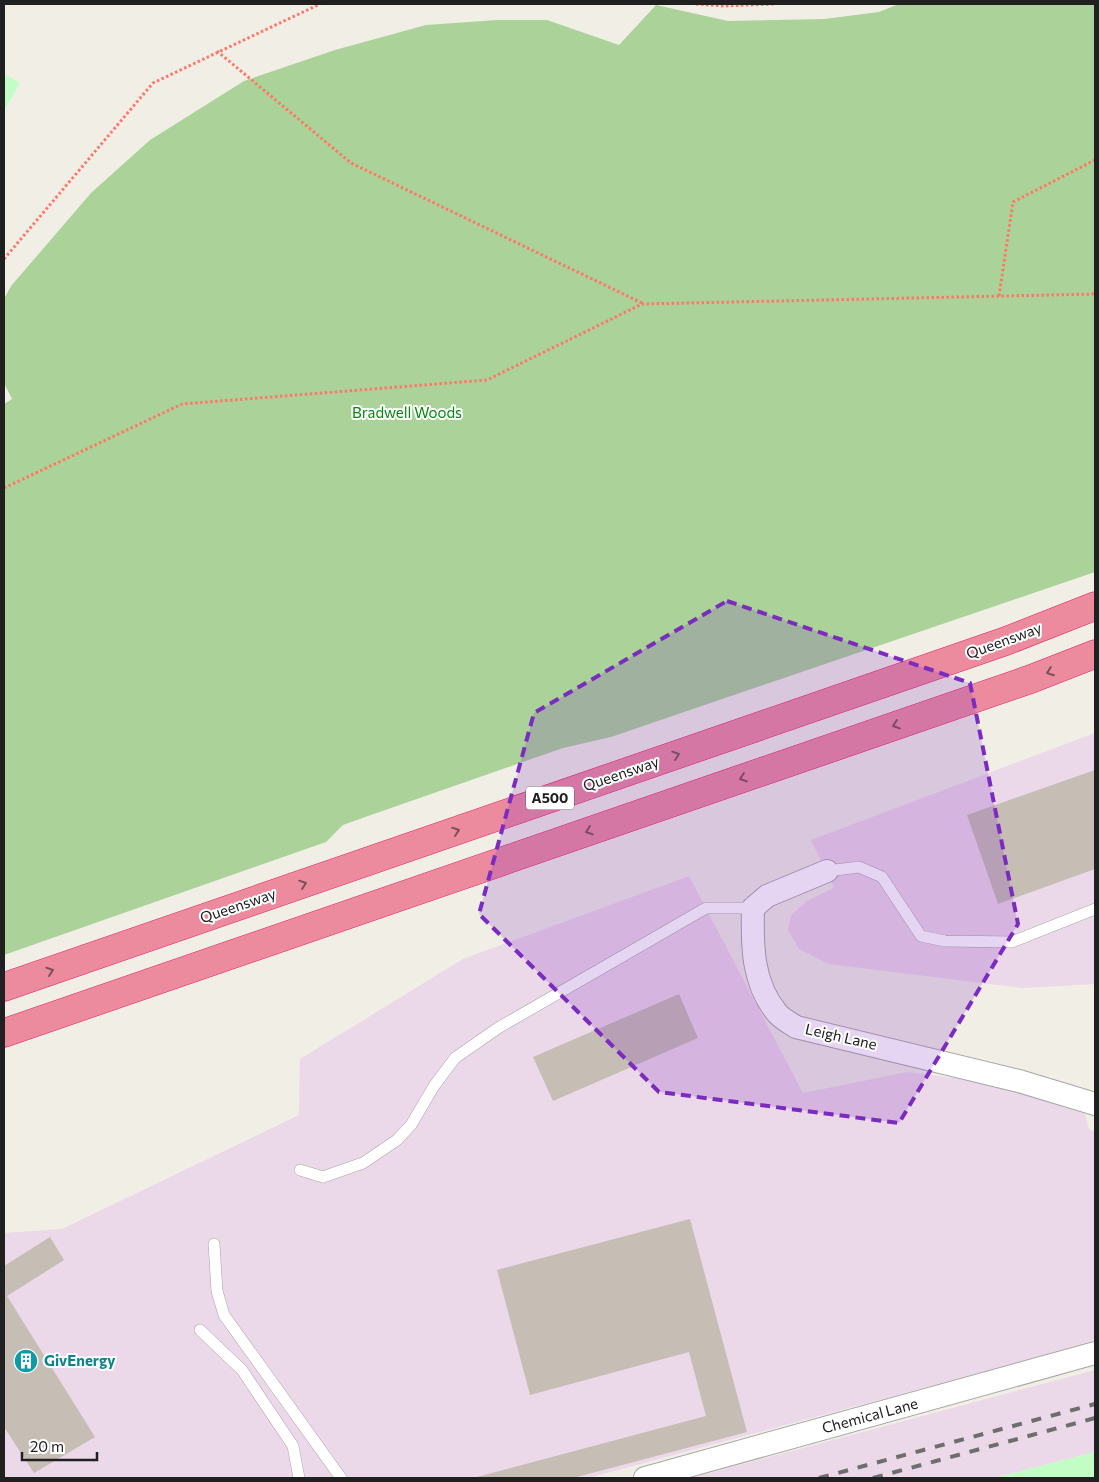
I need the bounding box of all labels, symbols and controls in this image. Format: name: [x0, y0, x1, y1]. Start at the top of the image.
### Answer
park label: Bradwell Woods: [352, 403, 462, 421]
street label: Queensway: [963, 618, 1044, 662]
one-way arrow: [1046, 666, 1055, 676]
one-way arrow: [893, 719, 901, 729]
one-way arrow: [671, 751, 680, 761]
street label: Queensway: [580, 752, 661, 794]
one-way arrow: [739, 772, 747, 782]
road number: A500: [526, 786, 574, 810]
one-way arrow: [585, 825, 594, 835]
one-way arrow: [452, 827, 460, 837]
one-way arrow: [298, 880, 306, 890]
street label: Queensway: [197, 884, 278, 926]
one-way arrow: [45, 967, 54, 977]
street label: Leigh Lane: [804, 1019, 879, 1053]
building icon: GivEnergy: [13, 1348, 39, 1374]
place label: GivEnergy: [44, 1351, 116, 1369]
street label: Chemical Lane: [820, 1394, 920, 1436]
scale bar: [22, 1430, 98, 1462]
text: 20 m: [30, 1437, 64, 1455]

